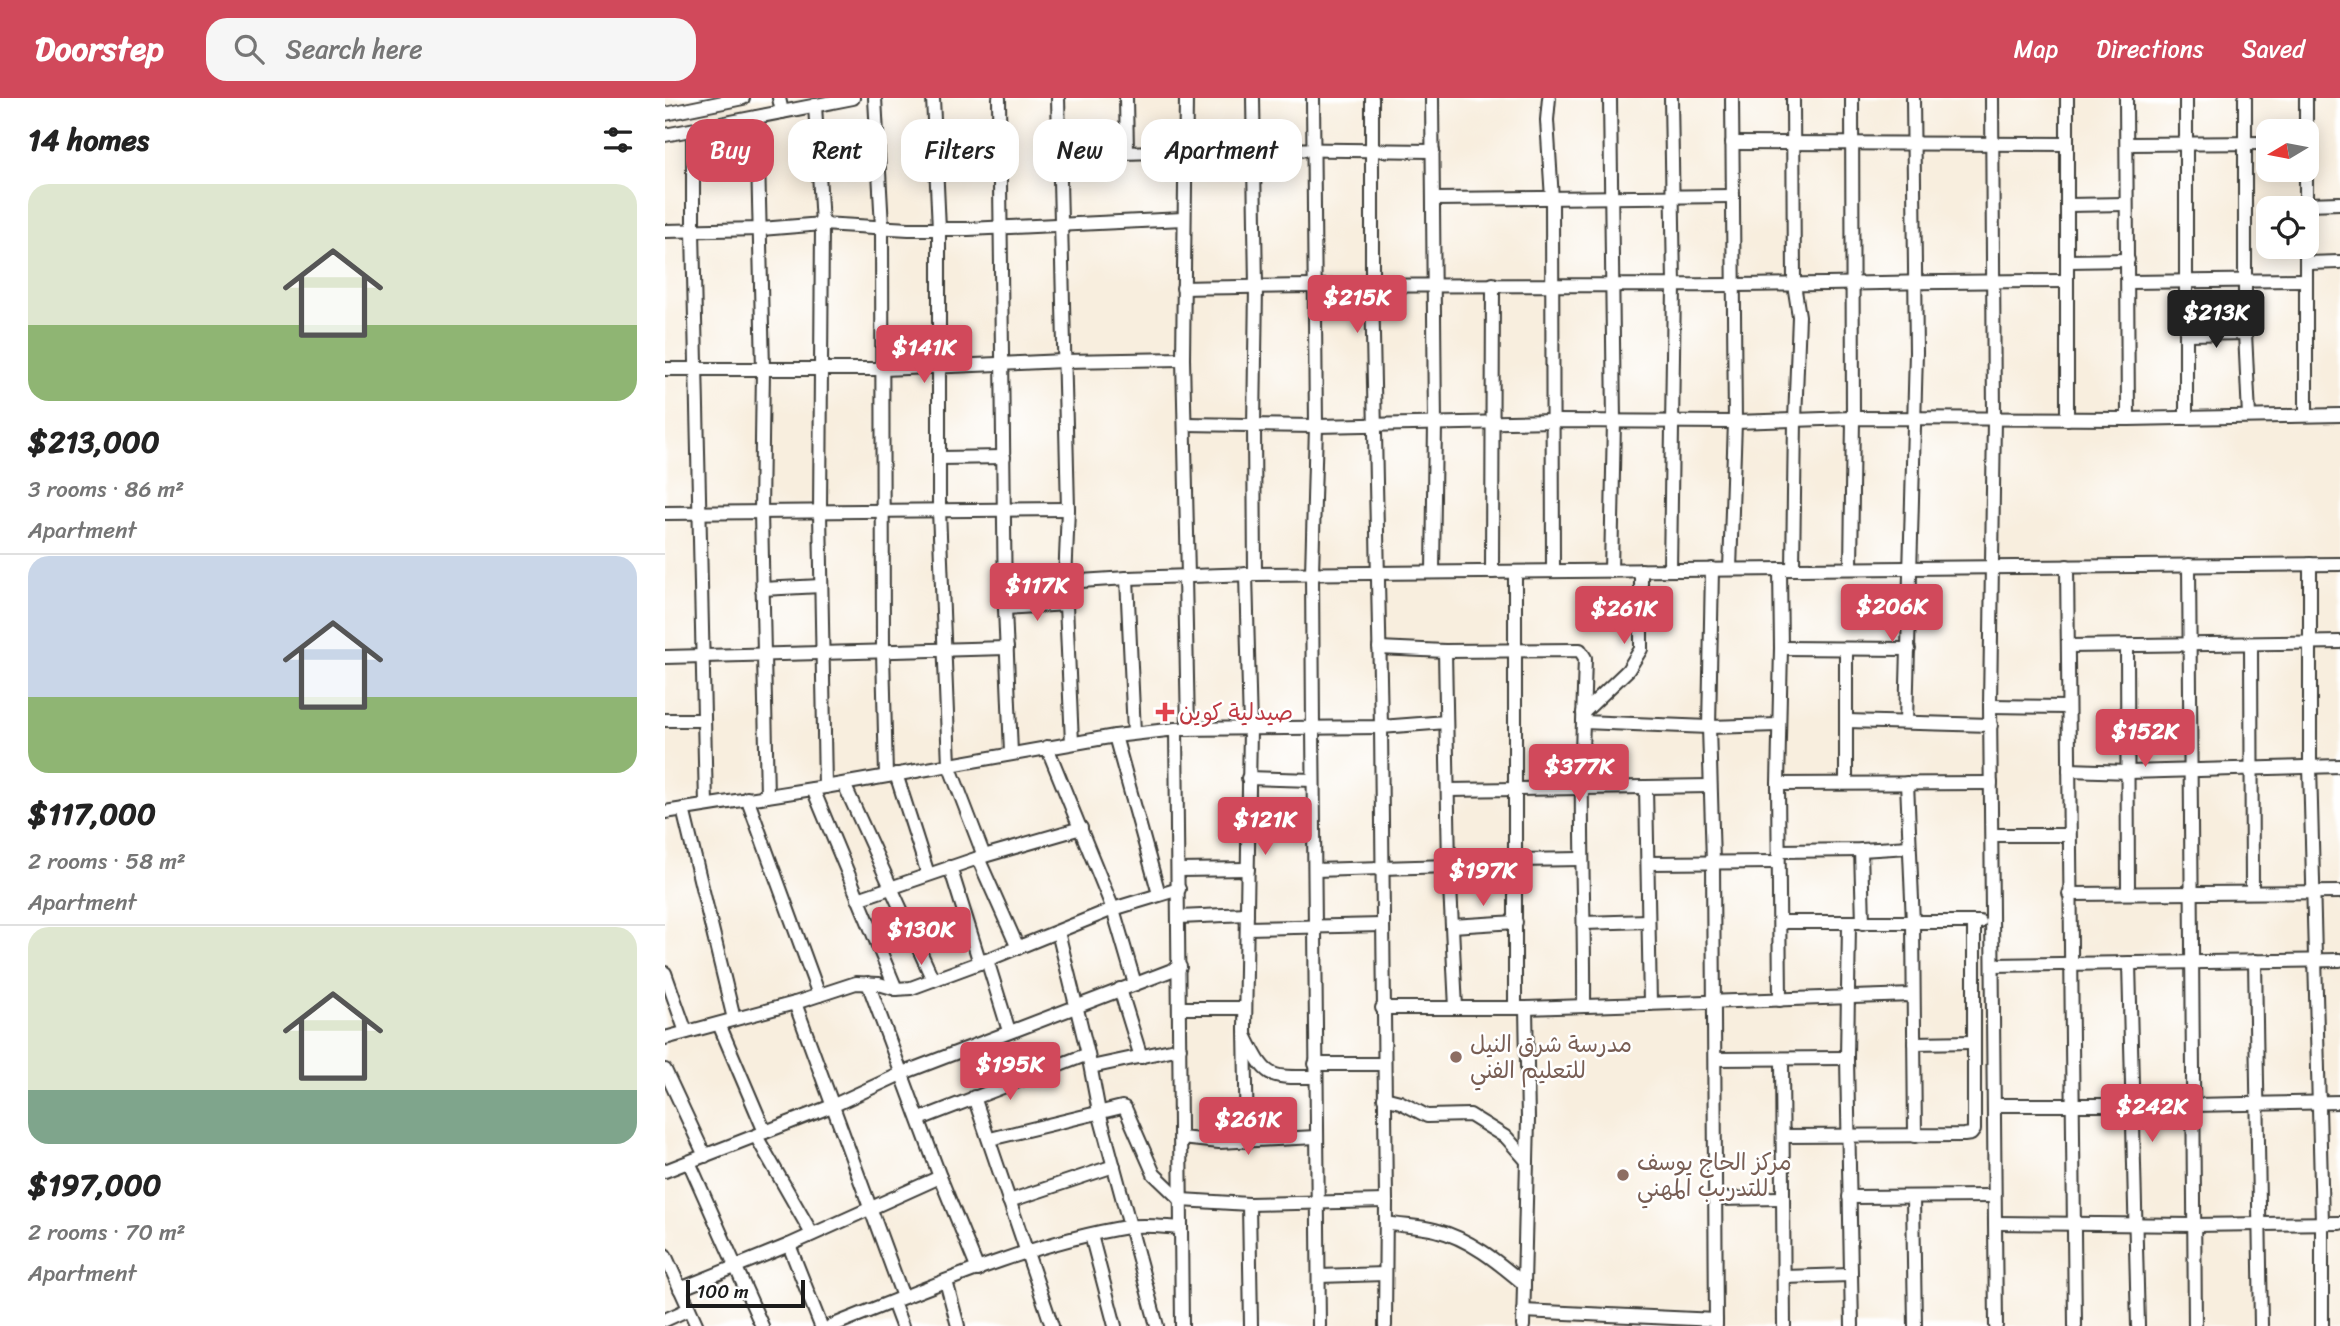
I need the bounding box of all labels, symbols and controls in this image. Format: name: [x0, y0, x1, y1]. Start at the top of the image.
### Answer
search box: [206, 18, 696, 81]
text: Doorstep: [35, 20, 164, 78]
text: Search here: [286, 26, 423, 72]
text: Map: [2014, 28, 2058, 70]
text: Directions: [2096, 28, 2204, 70]
text: Saved: [2242, 28, 2305, 70]
icon: search: [230, 30, 268, 68]
text: 14 homes: [28, 113, 149, 167]
chip: Buy: [686, 119, 774, 182]
chip: Rent: [788, 119, 887, 182]
chip: Filters: [901, 119, 1019, 182]
chip: New: [1033, 119, 1127, 182]
chip: Apartment: [1141, 119, 1302, 182]
north arrow: [2256, 119, 2319, 182]
map controls: [2256, 119, 2319, 259]
icon: filters: [599, 121, 637, 159]
button: locate: [2256, 196, 2319, 259]
icon: home: [270, 230, 396, 356]
pin: $215K: [1308, 275, 1406, 335]
text: $215K: [1324, 277, 1390, 318]
pin: $213K: [2167, 290, 2265, 350]
text: $213K: [2183, 292, 2249, 333]
pin: $141K: [875, 326, 973, 385]
text: $141K: [892, 327, 956, 368]
text: $213,000: [28, 415, 160, 469]
text: 3 rooms · 86 m²: [28, 469, 184, 510]
text: Apartment: [28, 510, 137, 551]
pin: $117K: [988, 564, 1086, 623]
text: $117K: [1006, 565, 1068, 606]
pin: $206K: [1843, 584, 1941, 644]
text: $206K: [1857, 586, 1927, 627]
pin: $261K: [1575, 587, 1673, 646]
text: $261K: [1591, 588, 1657, 629]
icon: home: [270, 602, 396, 728]
place label: صيدلية كوين: [1179, 692, 1293, 733]
marker: صيدلية كوين: [1157, 704, 1173, 720]
pin: $152K: [2096, 710, 2194, 769]
text: $152K: [2112, 711, 2178, 752]
pin: $377K: [1530, 744, 1628, 804]
text: $377K: [1545, 746, 1613, 787]
text: $117,000: [28, 787, 156, 841]
pin: $121K: [1216, 798, 1314, 857]
text: $121K: [1234, 799, 1296, 840]
text: 2 rooms · 58 m²: [28, 841, 186, 882]
pin: $197K: [1434, 848, 1532, 908]
text: $197K: [1450, 850, 1516, 891]
text: Apartment: [28, 882, 137, 923]
pin: $130K: [872, 908, 970, 967]
text: $130K: [888, 909, 954, 950]
icon: home: [270, 973, 396, 1099]
place label: مدرسة شرق النيل للتعليم الفني: [1470, 1024, 1632, 1091]
pin: $195K: [961, 1042, 1059, 1102]
text: $195K: [976, 1044, 1044, 1085]
marker: مدرسة شرق النيل للتعليم الفني: [1448, 1049, 1464, 1065]
pin: $242K: [2103, 1084, 2201, 1144]
text: $242K: [2117, 1086, 2187, 1127]
pin: $261K: [1199, 1098, 1297, 1157]
text: $261K: [1215, 1099, 1281, 1140]
place label: مركز الحاج يوسف للتدريب المهني: [1637, 1142, 1792, 1209]
text: $197,000: [28, 1158, 162, 1212]
marker: مركز الحاج يوسف للتدريب المهني: [1615, 1167, 1631, 1183]
text: 2 rooms · 70 m²: [28, 1212, 186, 1253]
text: Apartment: [28, 1253, 137, 1294]
text: 100 m: [697, 1275, 749, 1308]
scale bar: [686, 1277, 805, 1309]

